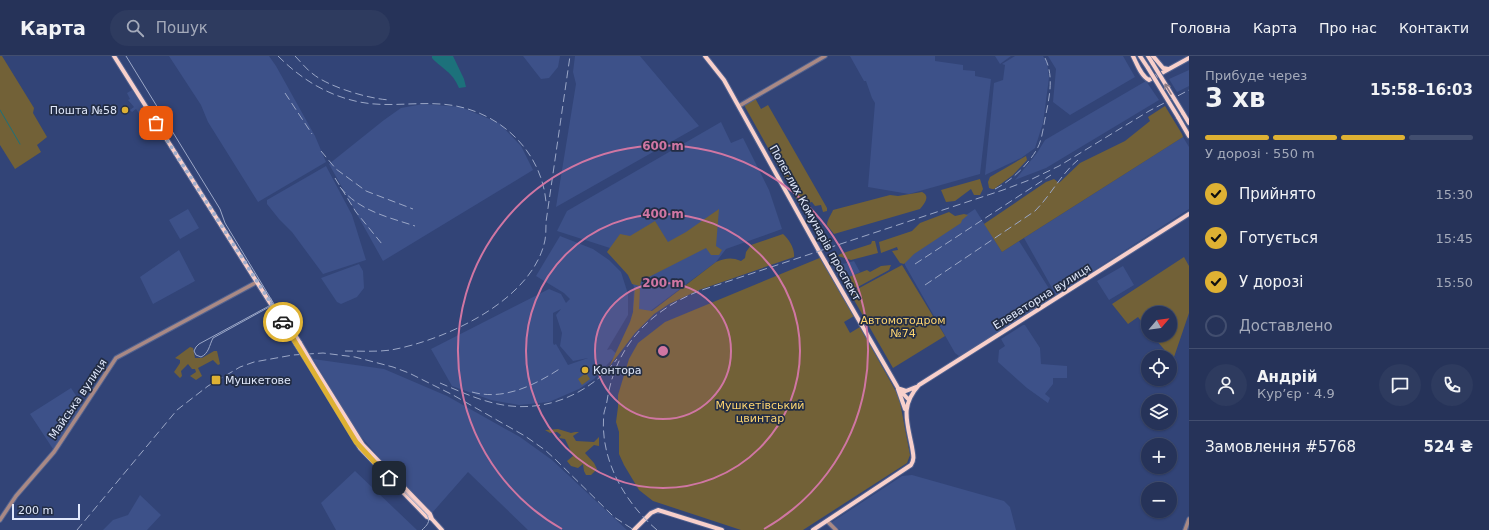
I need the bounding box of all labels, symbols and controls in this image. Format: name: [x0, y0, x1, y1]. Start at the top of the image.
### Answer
search box: [110, 10, 390, 46]
text: Карта: [20, 17, 86, 39]
icon: search: [124, 17, 146, 39]
text: Пошук: [156, 19, 208, 37]
text: Головна: [1170, 20, 1231, 36]
text: Карта: [1253, 20, 1297, 36]
text: Про нас: [1319, 20, 1377, 36]
text: Контакти: [1399, 20, 1469, 36]
text: Прибуде через: [1205, 68, 1307, 83]
text: 15:58–16:03: [1370, 81, 1473, 99]
one-way arrow: [1164, 83, 1172, 95]
text: 3 хв: [1205, 83, 1265, 113]
place label: Пошта №58: [50, 104, 117, 117]
marker: Пошта №58: [120, 105, 130, 115]
pin: [139, 106, 173, 140]
icon: bag: [145, 112, 167, 134]
text: 600 m: [642, 139, 684, 153]
street label: Полеглих Комунарів проспект: [767, 143, 864, 304]
text: У дорозі · 550 m: [1205, 146, 1315, 161]
icon: check: [1205, 183, 1227, 205]
text: Прийнято: [1239, 185, 1316, 203]
text: 15:30: [1436, 187, 1473, 202]
text: 400 m: [642, 207, 684, 221]
icon: check: [1205, 227, 1227, 249]
text: Готується: [1239, 229, 1318, 247]
text: 15:45: [1436, 231, 1473, 246]
street label: Елеваторна вулиця: [991, 262, 1093, 332]
icon: check: [1205, 271, 1227, 293]
text: У дорозі: [1239, 273, 1303, 291]
text: 15:50: [1436, 275, 1473, 290]
text: 200 m: [642, 276, 684, 290]
courier: [263, 302, 303, 342]
north arrow: [1141, 306, 1177, 342]
map controls: [1141, 306, 1177, 518]
icon: car: [272, 311, 294, 333]
park label: Автомотодром №74: [861, 314, 945, 340]
text: Доставлено: [1239, 317, 1333, 335]
centre of rings: [656, 344, 670, 358]
button: locate: [1141, 350, 1177, 386]
street label: Майська вулиця: [46, 356, 110, 442]
place label: Контора: [593, 364, 642, 377]
button: person: [1205, 364, 1247, 406]
button: chat: [1379, 364, 1421, 406]
button: phone: [1431, 364, 1473, 406]
marker: Контора: [580, 365, 590, 375]
text: Андрій: [1257, 368, 1317, 386]
marker: Мушкетове: [210, 374, 222, 386]
place label: Мушкетове: [225, 374, 291, 387]
text: Кур’єр · 4.9: [1257, 386, 1335, 401]
button: layers: [1141, 394, 1177, 430]
park label: Мушкетівський цвинтар: [716, 399, 804, 425]
button: +: [1141, 438, 1177, 474]
text: Замовлення #5768: [1205, 438, 1356, 456]
text: 524 ₴: [1424, 438, 1473, 456]
pin: [372, 461, 406, 495]
icon: home: [378, 467, 400, 489]
button: −: [1141, 482, 1177, 518]
scale bar: [12, 502, 80, 521]
text: 200 m: [18, 504, 53, 517]

